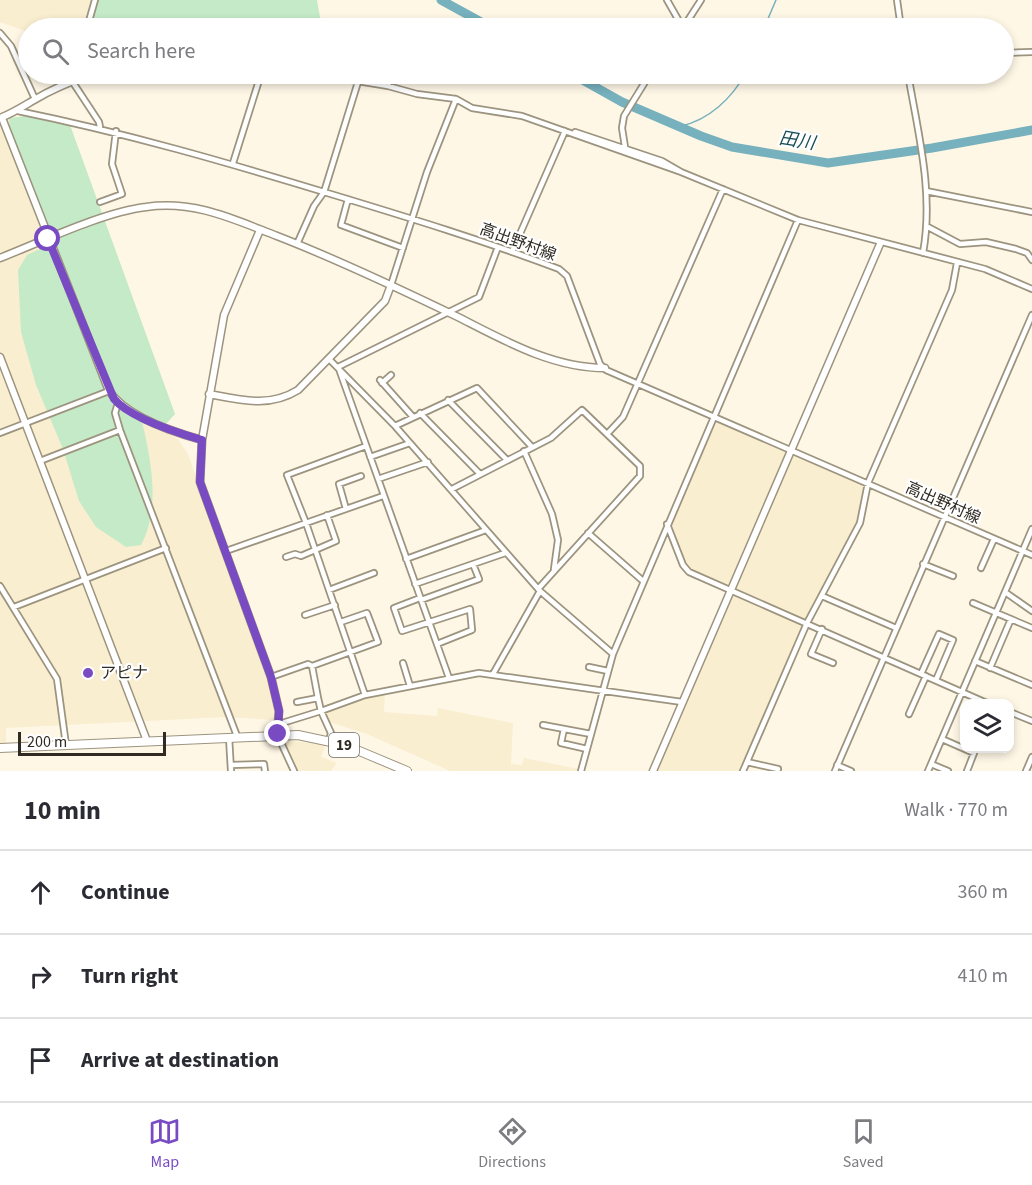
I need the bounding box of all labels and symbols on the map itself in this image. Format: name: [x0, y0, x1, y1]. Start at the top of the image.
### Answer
water label: 田川: [777, 126, 819, 156]
street label: 高出野村線: [477, 218, 559, 266]
route start: [34, 225, 60, 251]
street label: 高出野村線: [902, 477, 984, 529]
place label: アピナ: [100, 662, 148, 684]
marker: アピナ: [81, 666, 95, 680]
route end: [264, 720, 290, 746]
scale bar: [18, 729, 166, 756]
road number: 19: [329, 733, 359, 757]

